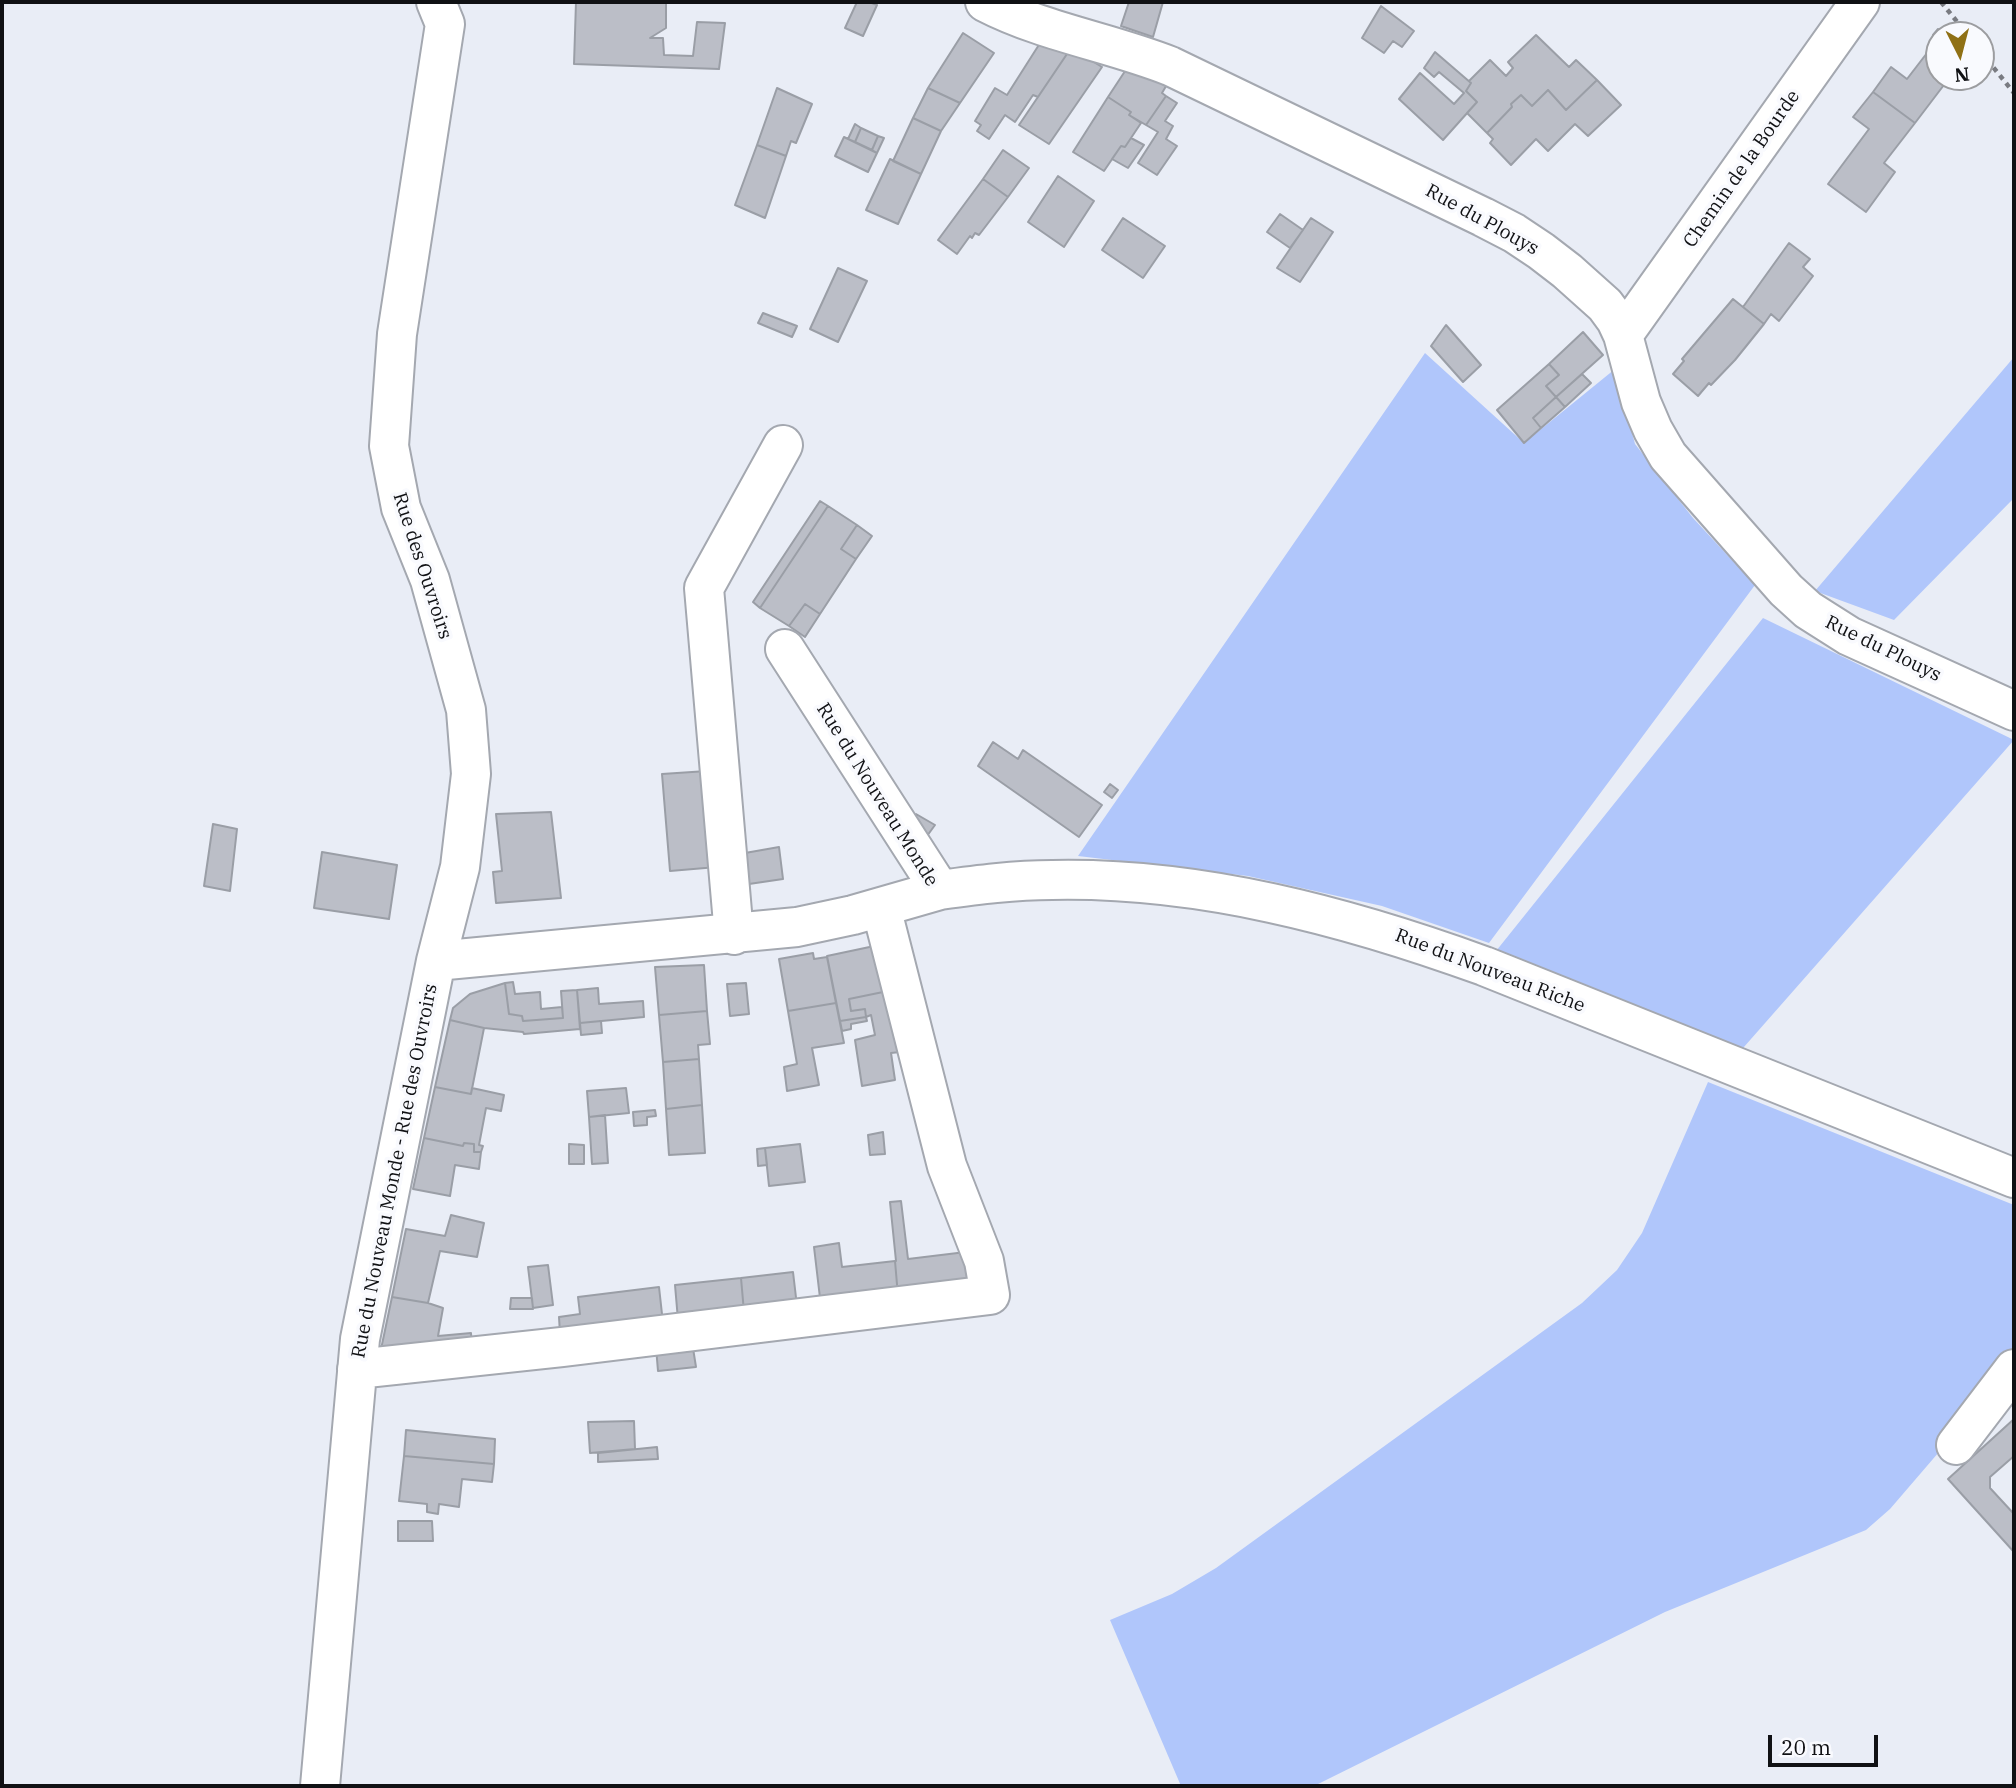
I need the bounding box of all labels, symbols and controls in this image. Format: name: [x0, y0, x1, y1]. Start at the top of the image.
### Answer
north arrow: [1925, 21, 1995, 91]
text: N: [1953, 62, 1971, 88]
street label: Chemin de la Bourde: [1679, 86, 1805, 252]
street label: Rue du Plouys: [1421, 179, 1543, 261]
street label: Rue des Ouvroirs: [388, 490, 456, 642]
street label: Rue du Plouys: [1821, 611, 1945, 687]
street label: Rue du Nouveau Monde: [811, 699, 943, 891]
street label: Rue du Nouveau Riche: [1392, 924, 1588, 1018]
street label: Rue du Nouveau Monde - Rue des Ouvroirs: [347, 982, 443, 1360]
scale bar: [1771, 1722, 1881, 1766]
text: 20 m: [1781, 1733, 1831, 1761]

